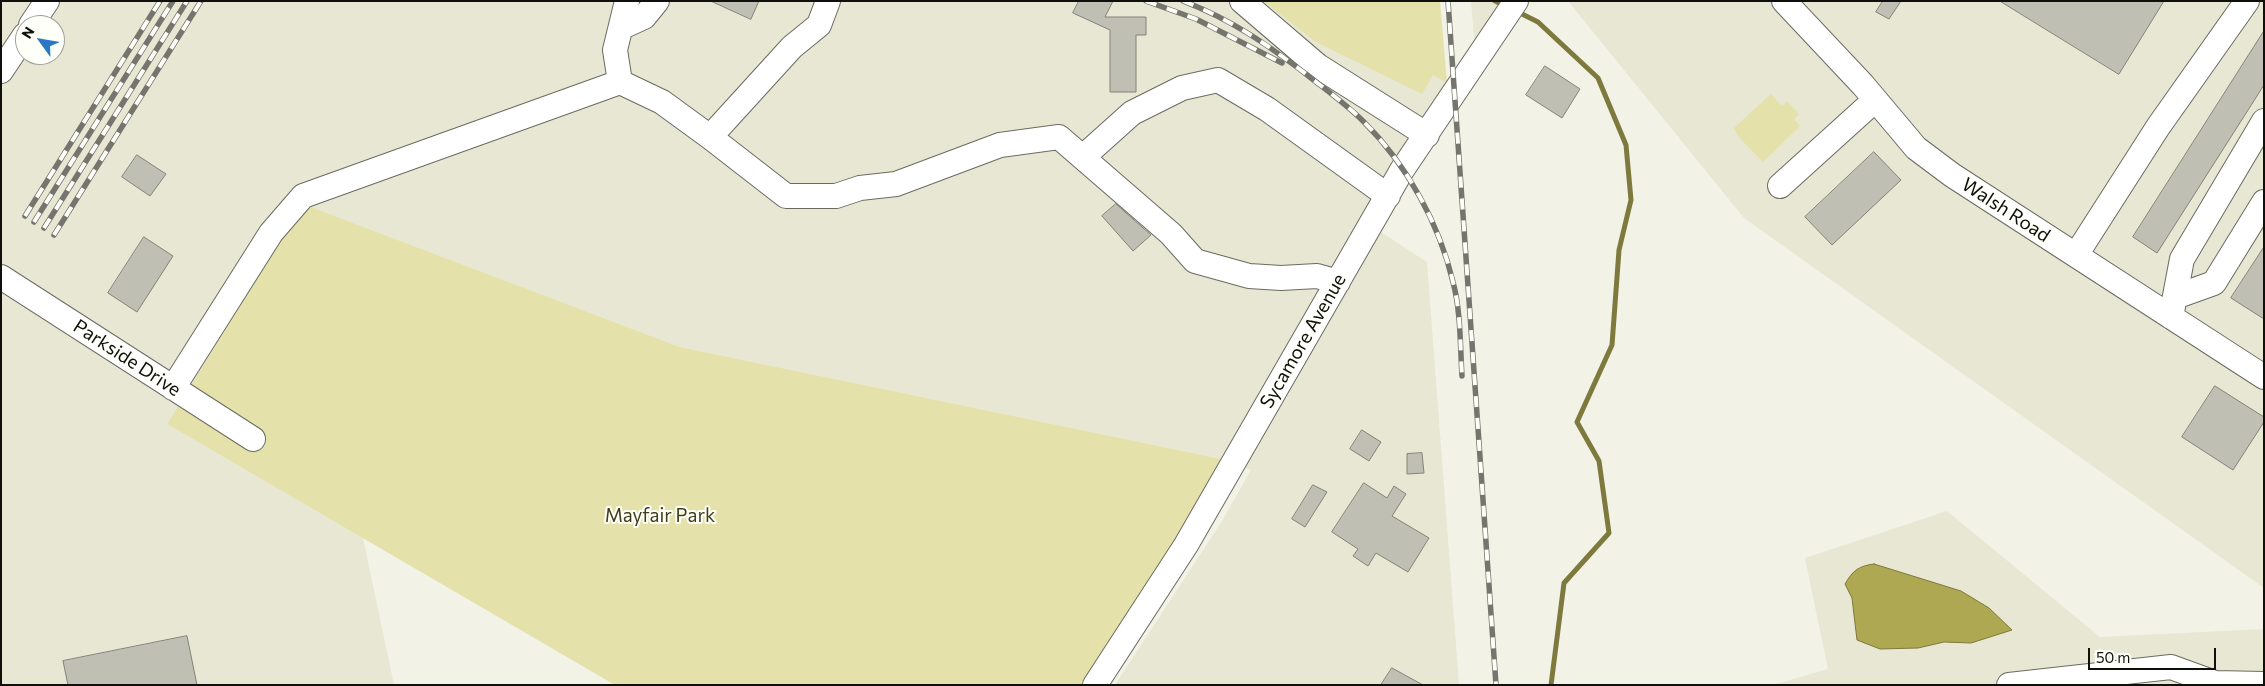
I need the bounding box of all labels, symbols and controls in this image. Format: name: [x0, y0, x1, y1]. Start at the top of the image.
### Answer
north arrow: [15, 15, 65, 65]
text: N: [18, 23, 38, 41]
street label: Walsh Road: [1958, 173, 2054, 247]
street label: Sycamore Avenue: [1255, 270, 1351, 412]
street label: Parkside Drive: [69, 315, 185, 401]
park label: Mayfair Park: [605, 505, 715, 527]
scale bar: [2090, 638, 2218, 670]
text: 50 m: [2096, 648, 2130, 666]

